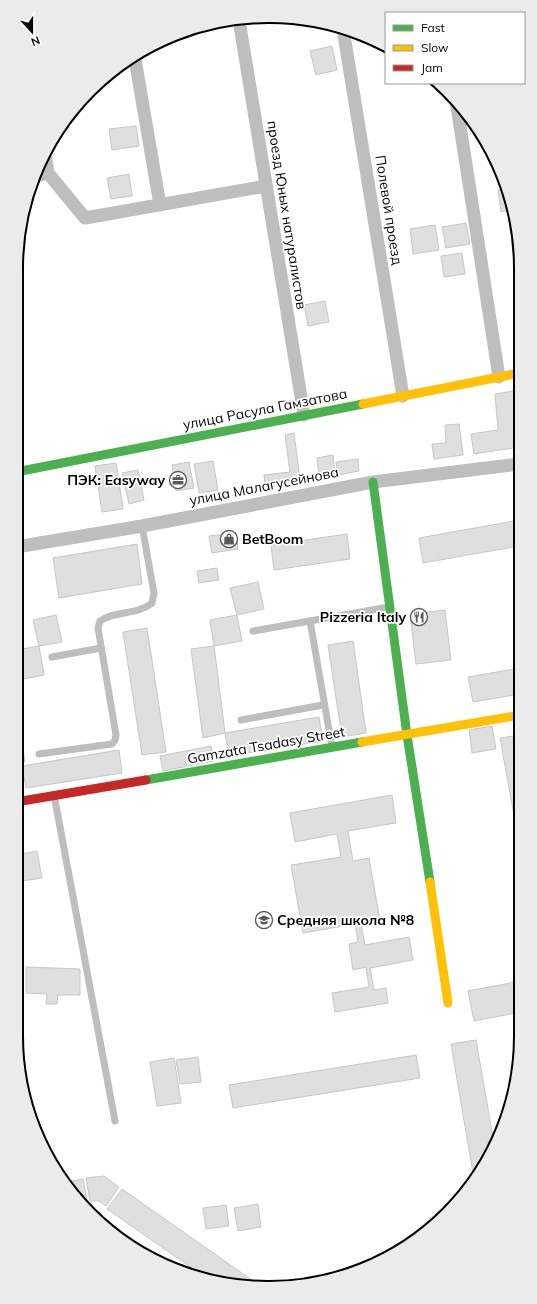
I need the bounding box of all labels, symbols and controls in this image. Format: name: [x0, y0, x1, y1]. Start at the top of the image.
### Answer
north arrow: [12, 12, 52, 52]
legend: [385, 12, 525, 84]
text: Fast: [421, 20, 445, 35]
text: N: [29, 33, 42, 49]
text: Slow: [421, 40, 449, 55]
text: Jam: [421, 60, 443, 75]
street label: проезд Юных натуралистов: [263, 119, 311, 311]
street label: Полевой проезд: [371, 154, 407, 267]
street label: улица Расула Гамзатова: [181, 384, 349, 434]
street label: улица Малагусейнова: [188, 463, 340, 509]
office icon: ПЭК: Easyway: [168, 470, 188, 490]
place label: ПЭК: Easyway: [67, 471, 165, 489]
shop icon: BetBoom: [219, 529, 239, 549]
place label: BetBoom: [242, 530, 303, 548]
restaurant icon: Pizzeria Italy: [409, 607, 429, 627]
place label: Pizzeria Italy: [320, 608, 406, 626]
street label: Gamzata Tsadasy Street: [186, 722, 346, 768]
school or university icon: Средняя школа №8: [254, 910, 274, 930]
place label: Средняя школа №8: [277, 911, 414, 929]

